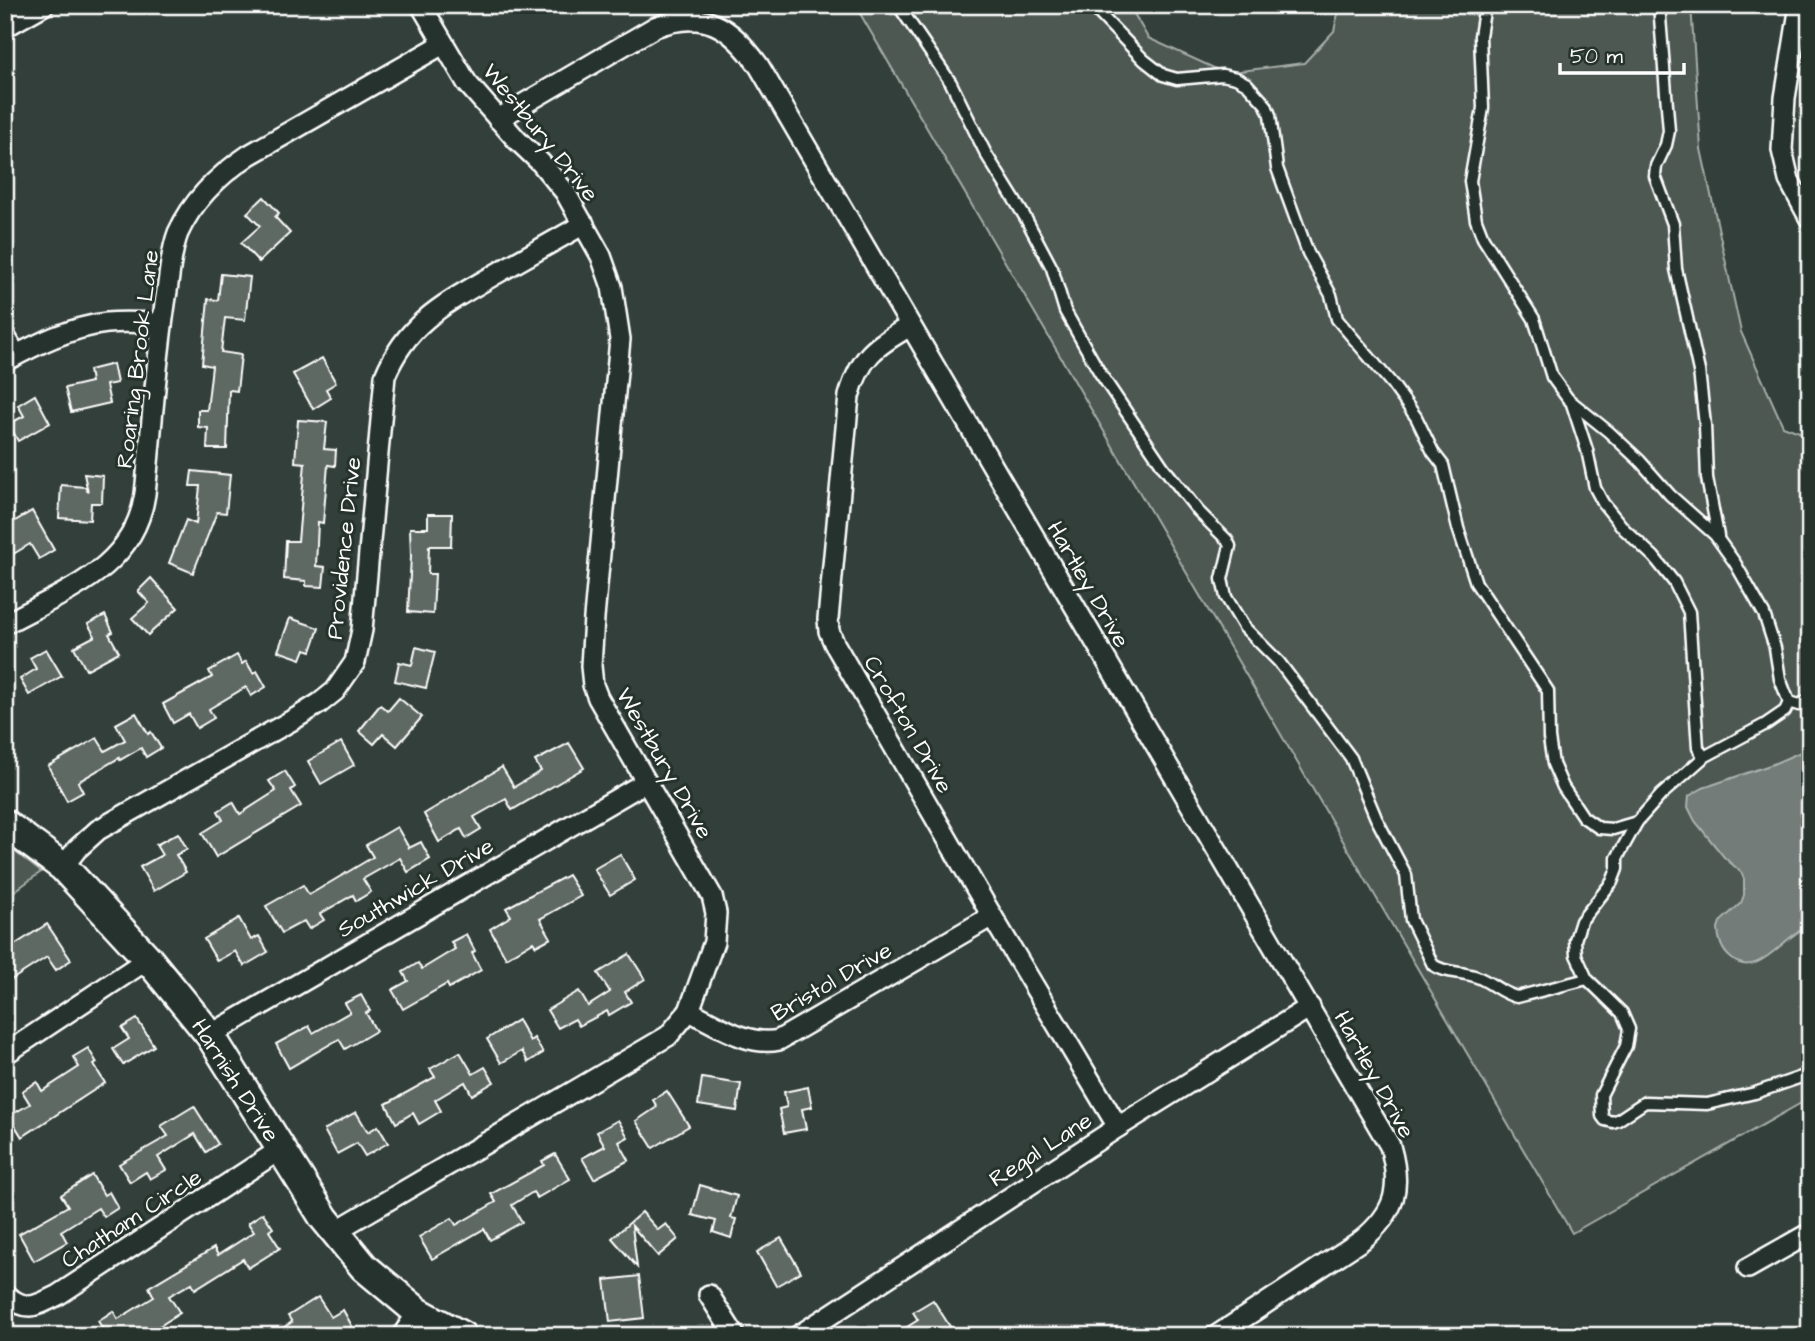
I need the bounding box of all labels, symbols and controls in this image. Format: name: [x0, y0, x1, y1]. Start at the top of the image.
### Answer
scale bar: [1560, 32, 1684, 76]
text: 50 m: [1570, 42, 1624, 71]
street label: Westbury Drive: [474, 57, 606, 209]
street label: Roaring Brook Lane: [109, 248, 168, 470]
street label: Providence Drive: [319, 455, 369, 641]
street label: Hartley Drive: [1038, 515, 1137, 654]
street label: Crofton Drive: [856, 650, 960, 799]
street label: Westbury Drive: [607, 682, 720, 845]
street label: Southwick Drive: [331, 830, 500, 946]
street label: Bristol Drive: [765, 934, 898, 1029]
street label: Hartley Drive: [1325, 1005, 1422, 1144]
street label: Harnish Drive: [183, 1013, 287, 1148]
street label: Regal Lane: [983, 1105, 1099, 1196]
street label: Chatham Circle: [55, 1161, 208, 1276]

